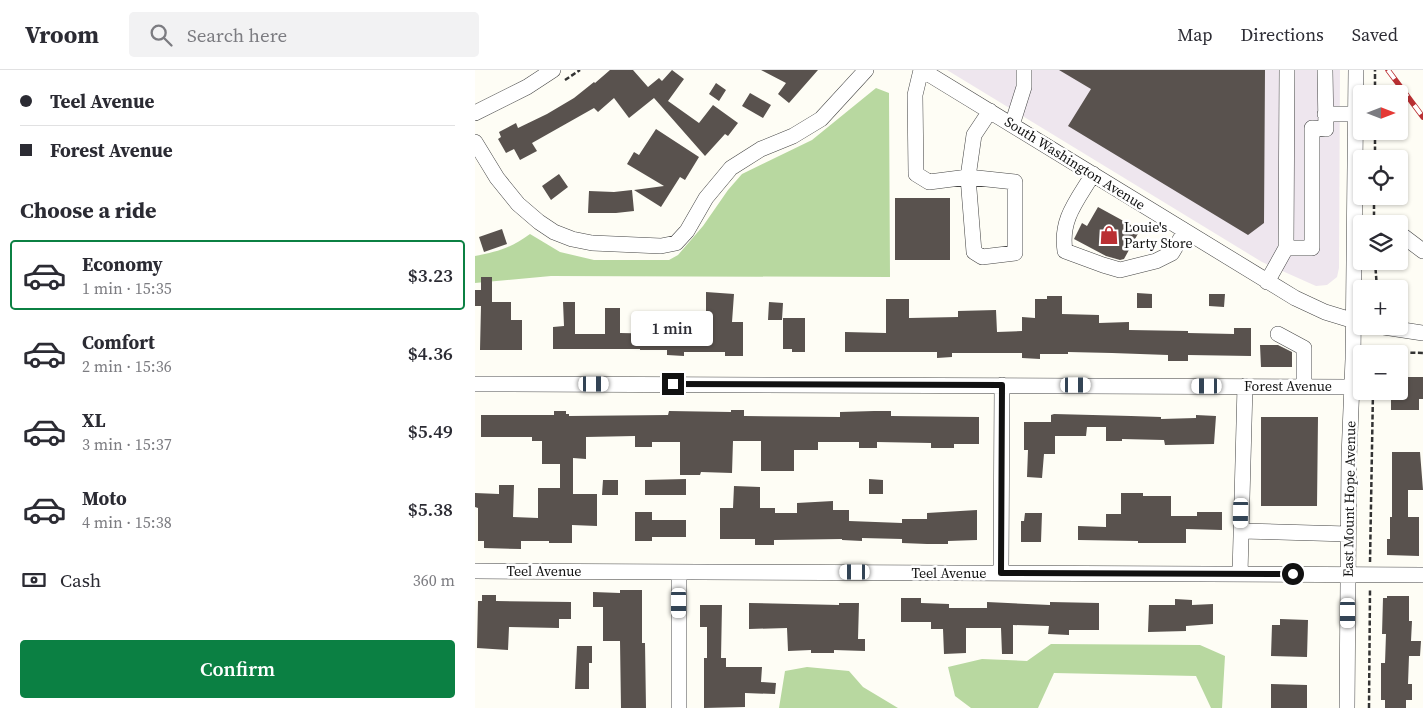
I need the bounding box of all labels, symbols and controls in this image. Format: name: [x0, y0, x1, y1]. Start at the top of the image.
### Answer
search box: [129, 12, 479, 57]
text: Vroom: [25, 18, 99, 51]
icon: search: [147, 21, 175, 49]
text: Search here: [187, 22, 287, 48]
text: Map: [1177, 22, 1213, 47]
text: Directions: [1241, 22, 1324, 47]
text: Saved: [1352, 22, 1398, 47]
north arrow: [1353, 85, 1407, 140]
map controls: [1353, 85, 1408, 400]
text: Teel Avenue: [50, 88, 154, 114]
street label: South Washington Avenue: [1001, 111, 1149, 215]
text: Forest Avenue: [50, 137, 173, 163]
button: locate: [1353, 150, 1408, 205]
text: Choose a ride: [20, 195, 157, 225]
button: layers: [1353, 215, 1408, 270]
place label: Louie's Party Store: [1124, 217, 1193, 253]
shop icon: Louie's Party Store: [1098, 224, 1120, 246]
text: Economy: [82, 251, 163, 277]
icon: car: [22, 253, 67, 298]
text: $3.23: [408, 262, 453, 288]
text: 1 min · 15:35: [82, 277, 172, 299]
button: +: [1353, 280, 1408, 335]
callout: 1 min: [632, 312, 714, 346]
text: 1 min: [651, 317, 693, 339]
text: Comfort: [82, 329, 155, 355]
icon: car: [22, 331, 67, 376]
text: $4.36: [408, 340, 453, 366]
button: −: [1353, 345, 1408, 400]
text: 2 min · 15:36: [82, 355, 172, 377]
route end: [662, 373, 684, 395]
street label: Forest Avenue: [1244, 376, 1332, 396]
car: [579, 377, 609, 392]
car: [1061, 378, 1091, 393]
car: [1192, 379, 1222, 394]
text: XL: [82, 407, 105, 433]
icon: car: [22, 409, 67, 454]
text: $5.49: [408, 418, 453, 444]
street label: East Mount Hope Avenue: [1338, 421, 1360, 577]
text: 3 min · 15:37: [82, 433, 172, 455]
text: Moto: [82, 485, 127, 511]
icon: car: [22, 487, 67, 532]
text: $5.38: [408, 496, 453, 522]
car: [1233, 498, 1248, 528]
text: 4 min · 15:38: [82, 511, 172, 533]
street label: Teel Avenue: [506, 561, 582, 581]
street label: Teel Avenue: [911, 563, 987, 583]
route start: [1282, 563, 1304, 585]
car: [840, 565, 870, 580]
icon: cash: [20, 566, 48, 594]
text: Cash: [60, 567, 101, 593]
text: 360 m: [413, 569, 455, 591]
car: [671, 588, 686, 618]
car: [1340, 598, 1355, 628]
button: Confirm: [20, 640, 455, 698]

